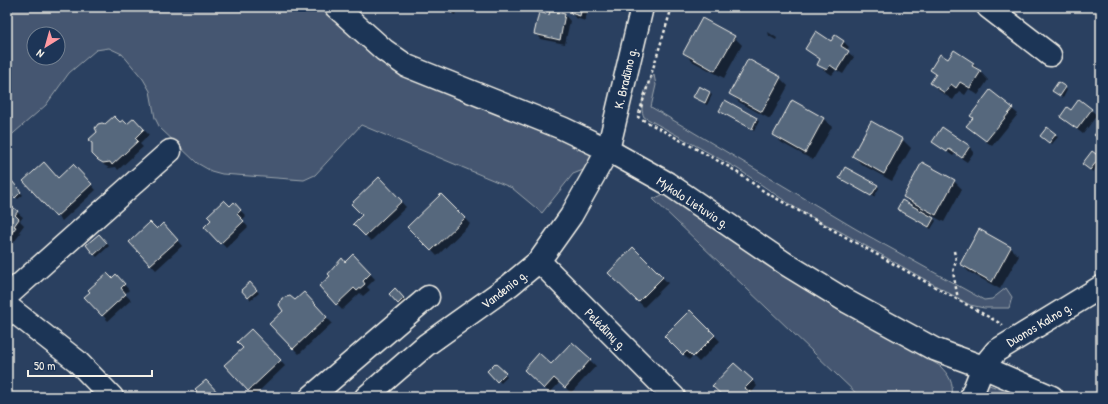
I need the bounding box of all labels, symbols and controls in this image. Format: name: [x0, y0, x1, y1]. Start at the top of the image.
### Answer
north arrow: [26, 26, 66, 66]
street label: K. Bradūno g.: [609, 45, 641, 110]
text: N: [33, 47, 47, 61]
street label: Mykolo Lietuvio g.: [653, 172, 733, 232]
street label: Vandenio g.: [477, 265, 531, 313]
street label: Duonos Kalno g.: [1003, 297, 1075, 351]
street label: Pelėdūnų g.: [581, 304, 631, 354]
scale bar: [28, 352, 152, 378]
text: 50 m: [34, 357, 55, 374]

